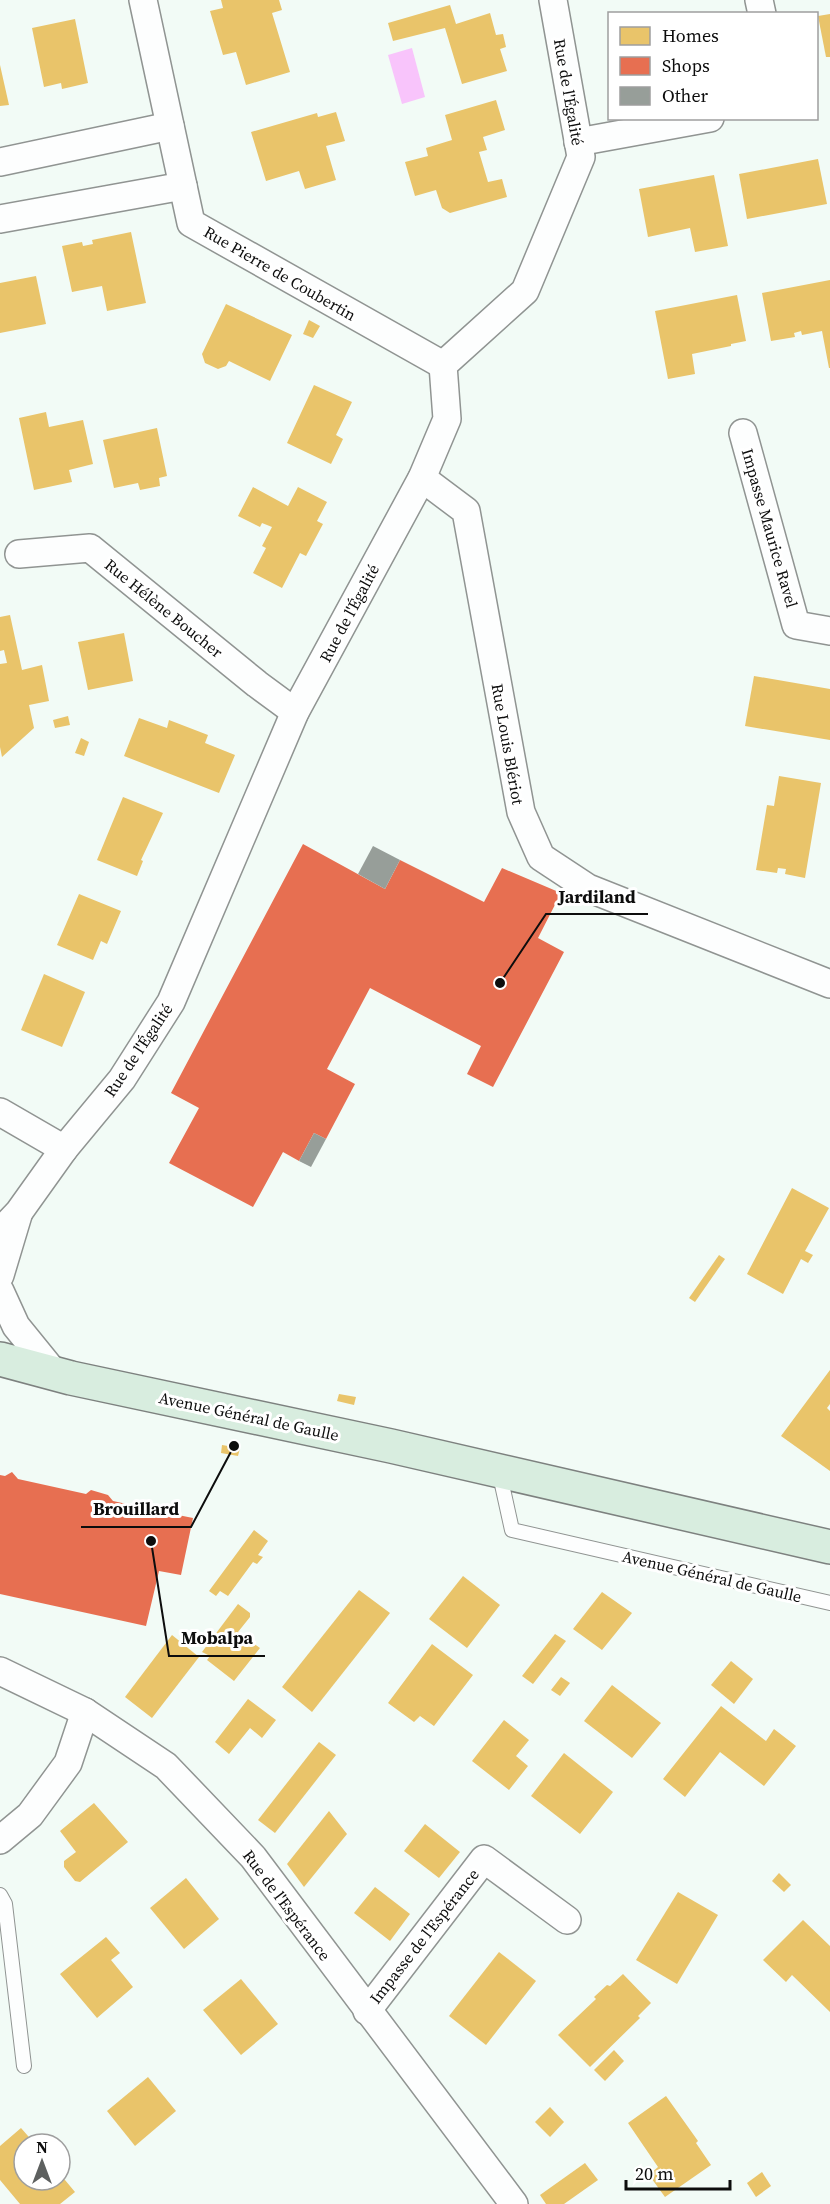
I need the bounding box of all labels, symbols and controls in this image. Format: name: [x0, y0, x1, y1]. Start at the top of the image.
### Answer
legend: [608, 12, 818, 120]
text: Homes: [662, 23, 719, 48]
street label: Rue de l'Égalité: [549, 37, 589, 147]
text: Shops: [662, 53, 710, 78]
text: Other: [662, 83, 709, 108]
street label: Rue Pierre de Coubertin: [200, 220, 360, 326]
street label: Impasse Maurice Ravel: [737, 446, 803, 611]
street label: Rue Hélène Boucher: [100, 553, 228, 663]
street label: Rue de l'Égalité: [314, 560, 384, 666]
street label: Rue Louis Blériot: [487, 682, 530, 807]
callout: Jardiland: [546, 878, 648, 914]
text: Jardiland: [557, 884, 636, 909]
street label: Rue de l'Égalité: [99, 999, 177, 1101]
street label: Avenue Général de Gaulle: [157, 1386, 341, 1446]
callout: Brouillard: [81, 1491, 191, 1527]
text: Brouillard: [93, 1496, 179, 1521]
street label: Avenue Général de Gaulle: [620, 1545, 804, 1607]
callout: Mobalpa: [169, 1620, 265, 1656]
text: Mobalpa: [181, 1625, 254, 1650]
street label: Rue de l'Espérance: [238, 1845, 336, 1965]
street label: Impasse de l'Espérance: [364, 1864, 484, 2008]
north arrow: [12, 2132, 72, 2192]
text: N: [36, 2136, 48, 2158]
scale bar: [626, 2153, 730, 2191]
text: 20 m: [635, 2161, 673, 2186]

